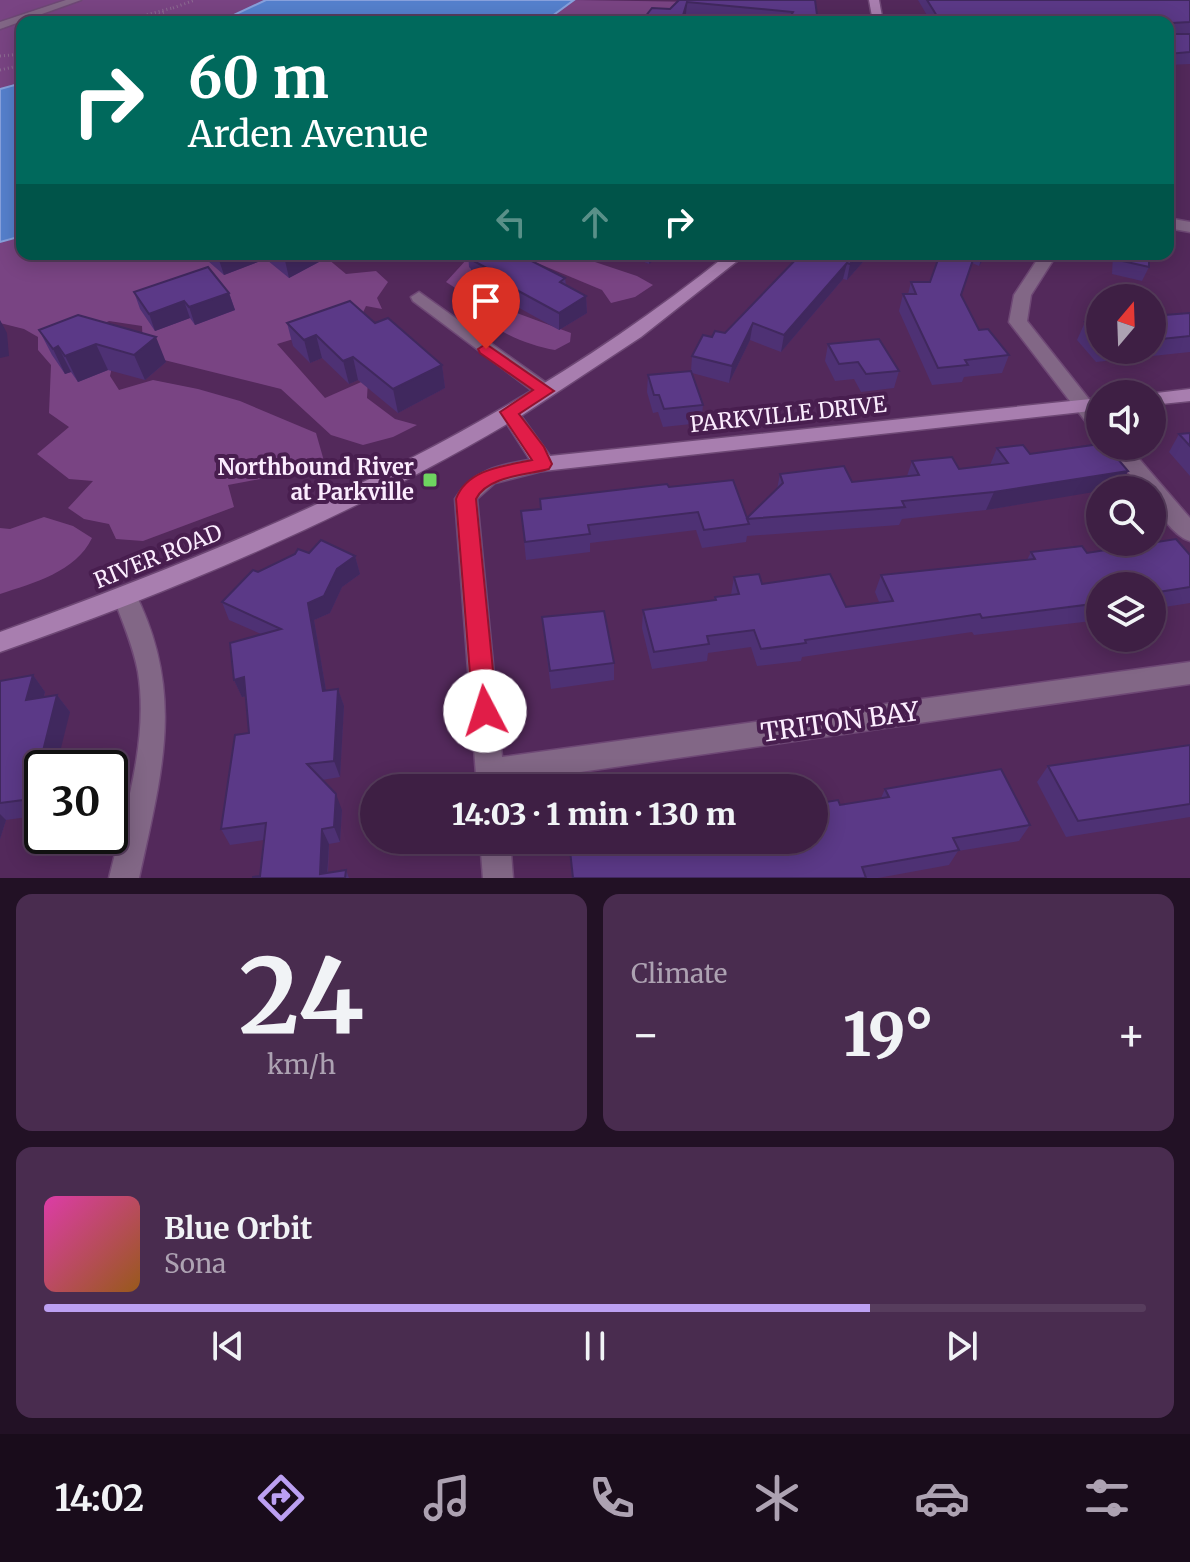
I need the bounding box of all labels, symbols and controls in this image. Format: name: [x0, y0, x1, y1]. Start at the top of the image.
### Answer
text: 60 m: [188, 43, 329, 113]
icon: right: [56, 48, 160, 152]
text: Arden Avenue: [188, 112, 428, 157]
icon: left: [489, 200, 533, 244]
icon: ahead: [573, 200, 617, 244]
icon: right: [657, 200, 701, 244]
pin: [452, 267, 520, 349]
icon: arrive: [464, 279, 508, 323]
north arrow: [1086, 284, 1166, 364]
map controls: [1086, 284, 1166, 652]
button: sound: [1086, 380, 1166, 460]
street label: PARKVILLE DRIVE: [688, 390, 888, 438]
place label: Northbound River at Parkville: [218, 453, 414, 506]
marker: Northbound River at Parkville: [421, 471, 439, 489]
button: search: [1086, 476, 1166, 556]
street label: RIVER ROAD: [90, 518, 226, 594]
button: layers: [1086, 572, 1166, 652]
position arrow: [443, 669, 527, 753]
street label: TRITON BAY: [759, 694, 922, 749]
speed limit sign: 30: [24, 750, 128, 854]
text: 14:03 · 1 min · 130 m: [452, 795, 736, 833]
text: 24: [239, 931, 364, 1061]
text: Climate: [631, 957, 727, 990]
text: 19°: [843, 997, 934, 1072]
text: −: [631, 1007, 660, 1062]
text: +: [1117, 1007, 1146, 1062]
text: km/h: [267, 1048, 336, 1081]
text: Blue Orbit: [164, 1209, 312, 1247]
text: Sona: [164, 1247, 226, 1280]
icon: previous: [206, 1324, 250, 1368]
icon: pause: [573, 1324, 617, 1368]
icon: next: [940, 1324, 984, 1368]
icon: directions: [253, 1470, 309, 1526]
icon: music: [419, 1470, 475, 1526]
icon: phone: [584, 1470, 640, 1526]
icon: climate: [749, 1470, 805, 1526]
icon: car: [914, 1470, 970, 1526]
icon: filters: [1079, 1470, 1135, 1526]
text: 14:02: [55, 1476, 144, 1521]

